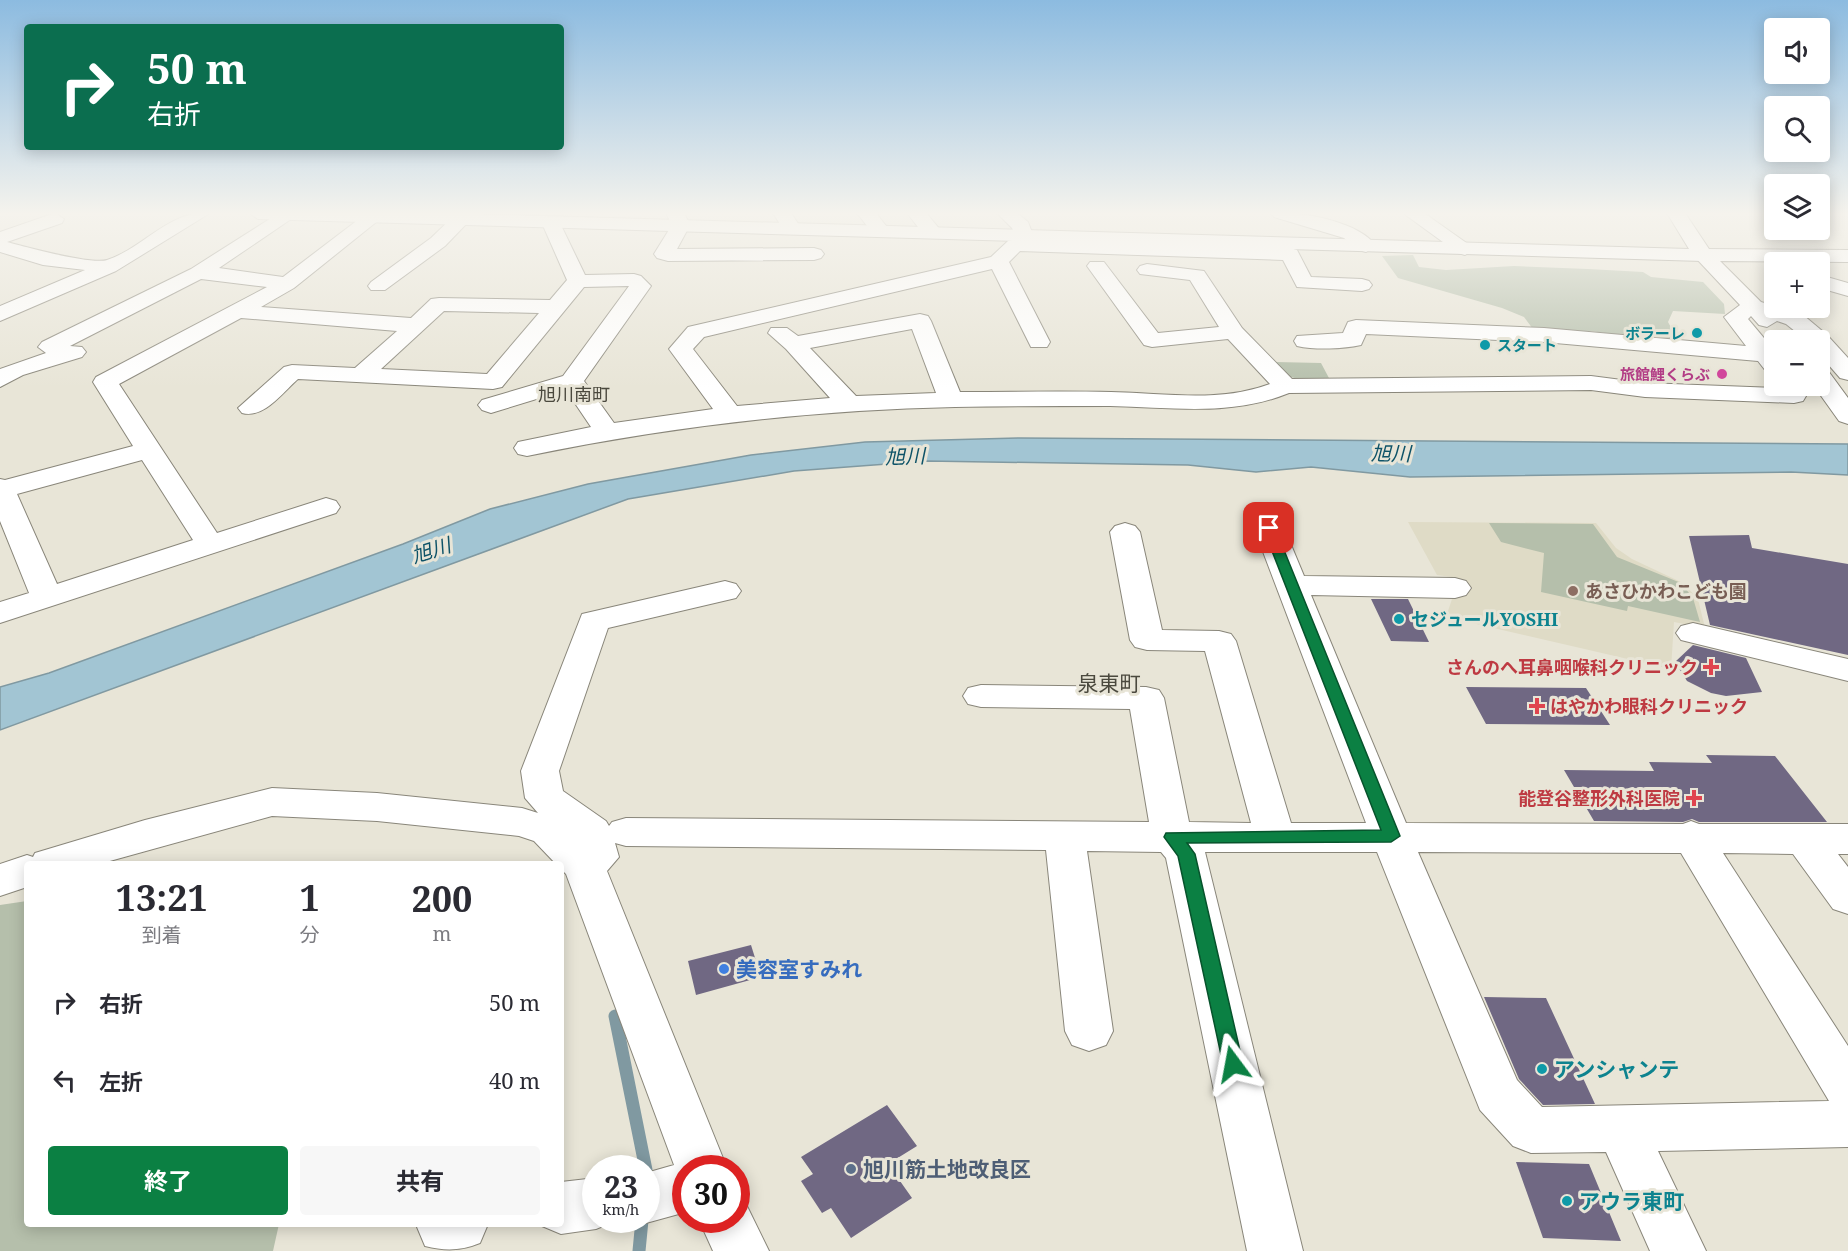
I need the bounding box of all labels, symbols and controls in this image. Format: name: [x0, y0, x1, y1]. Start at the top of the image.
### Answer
map controls: [1764, 18, 1830, 396]
button: sound: [1764, 18, 1830, 84]
text: 50 m: [147, 39, 247, 96]
icon: right: [48, 48, 126, 126]
text: 右折: [147, 95, 201, 132]
button: search: [1764, 96, 1830, 162]
button: layers: [1764, 174, 1830, 240]
button: +: [1764, 252, 1830, 318]
place label: ボラーレ: [1625, 323, 1685, 343]
marker: ボラーレ: [1690, 326, 1704, 340]
button: −: [1764, 330, 1830, 396]
place label: スタート: [1497, 335, 1557, 355]
marker: スタート: [1478, 338, 1492, 352]
place label: 旅館鯉くらぶ: [1620, 364, 1710, 384]
marker: 旅館鯉くらぶ: [1715, 367, 1729, 381]
district label: 旭川南町: [538, 382, 610, 406]
water label: 旭川: [1371, 439, 1413, 467]
water label: 旭川: [885, 442, 927, 470]
pin: [1243, 502, 1294, 553]
icon: arrive: [1252, 511, 1285, 544]
water label: 旭川: [408, 530, 456, 569]
place label: あさひかわこども園: [1585, 579, 1747, 603]
marker: あさひかわこども園: [1566, 584, 1580, 598]
place label: セジュールYOSHI: [1411, 607, 1558, 631]
marker: セジュールYOSHI: [1392, 612, 1406, 626]
place label: さんのへ耳鼻咽喉科クリニック: [1446, 655, 1698, 679]
marker: さんのへ耳鼻咽喉科クリニック: [1702, 658, 1720, 676]
district label: 泉東町: [1078, 669, 1141, 697]
place label: はやかわ眼科クリニック: [1550, 694, 1748, 718]
marker: はやかわ眼科クリニック: [1528, 697, 1546, 715]
place label: 能登谷整形外科医院: [1518, 786, 1680, 810]
marker: 能登谷整形外科医院: [1685, 789, 1703, 807]
text: 13:21: [116, 873, 208, 922]
text: 1: [299, 873, 320, 922]
text: 200: [411, 874, 472, 923]
text: m: [432, 920, 451, 947]
text: 到着: [142, 921, 182, 948]
text: 分: [300, 921, 320, 948]
place label: 美容室すみれ: [736, 955, 862, 983]
marker: 美容室すみれ: [717, 962, 731, 976]
icon: right: [48, 986, 81, 1019]
text: 50 m: [489, 987, 540, 1017]
text: 右折: [99, 988, 143, 1018]
position arrow: [1201, 1032, 1265, 1096]
place label: アンシャンテ: [1554, 1055, 1679, 1083]
marker: アンシャンテ: [1535, 1062, 1549, 1076]
icon: left: [48, 1064, 81, 1097]
text: 40 m: [489, 1065, 540, 1095]
text: 左折: [99, 1066, 143, 1096]
button: 終了: [48, 1146, 288, 1215]
button: 共有: [300, 1146, 540, 1215]
speed limit sign: 30: [672, 1155, 750, 1233]
place label: 旭川筋土地改良区: [863, 1155, 1031, 1183]
marker: 旭川筋土地改良区: [844, 1162, 858, 1176]
text: 23: [604, 1166, 638, 1207]
place label: アウラ東町: [1579, 1187, 1684, 1215]
marker: アウラ東町: [1560, 1194, 1574, 1208]
text: km/h: [603, 1199, 639, 1219]

